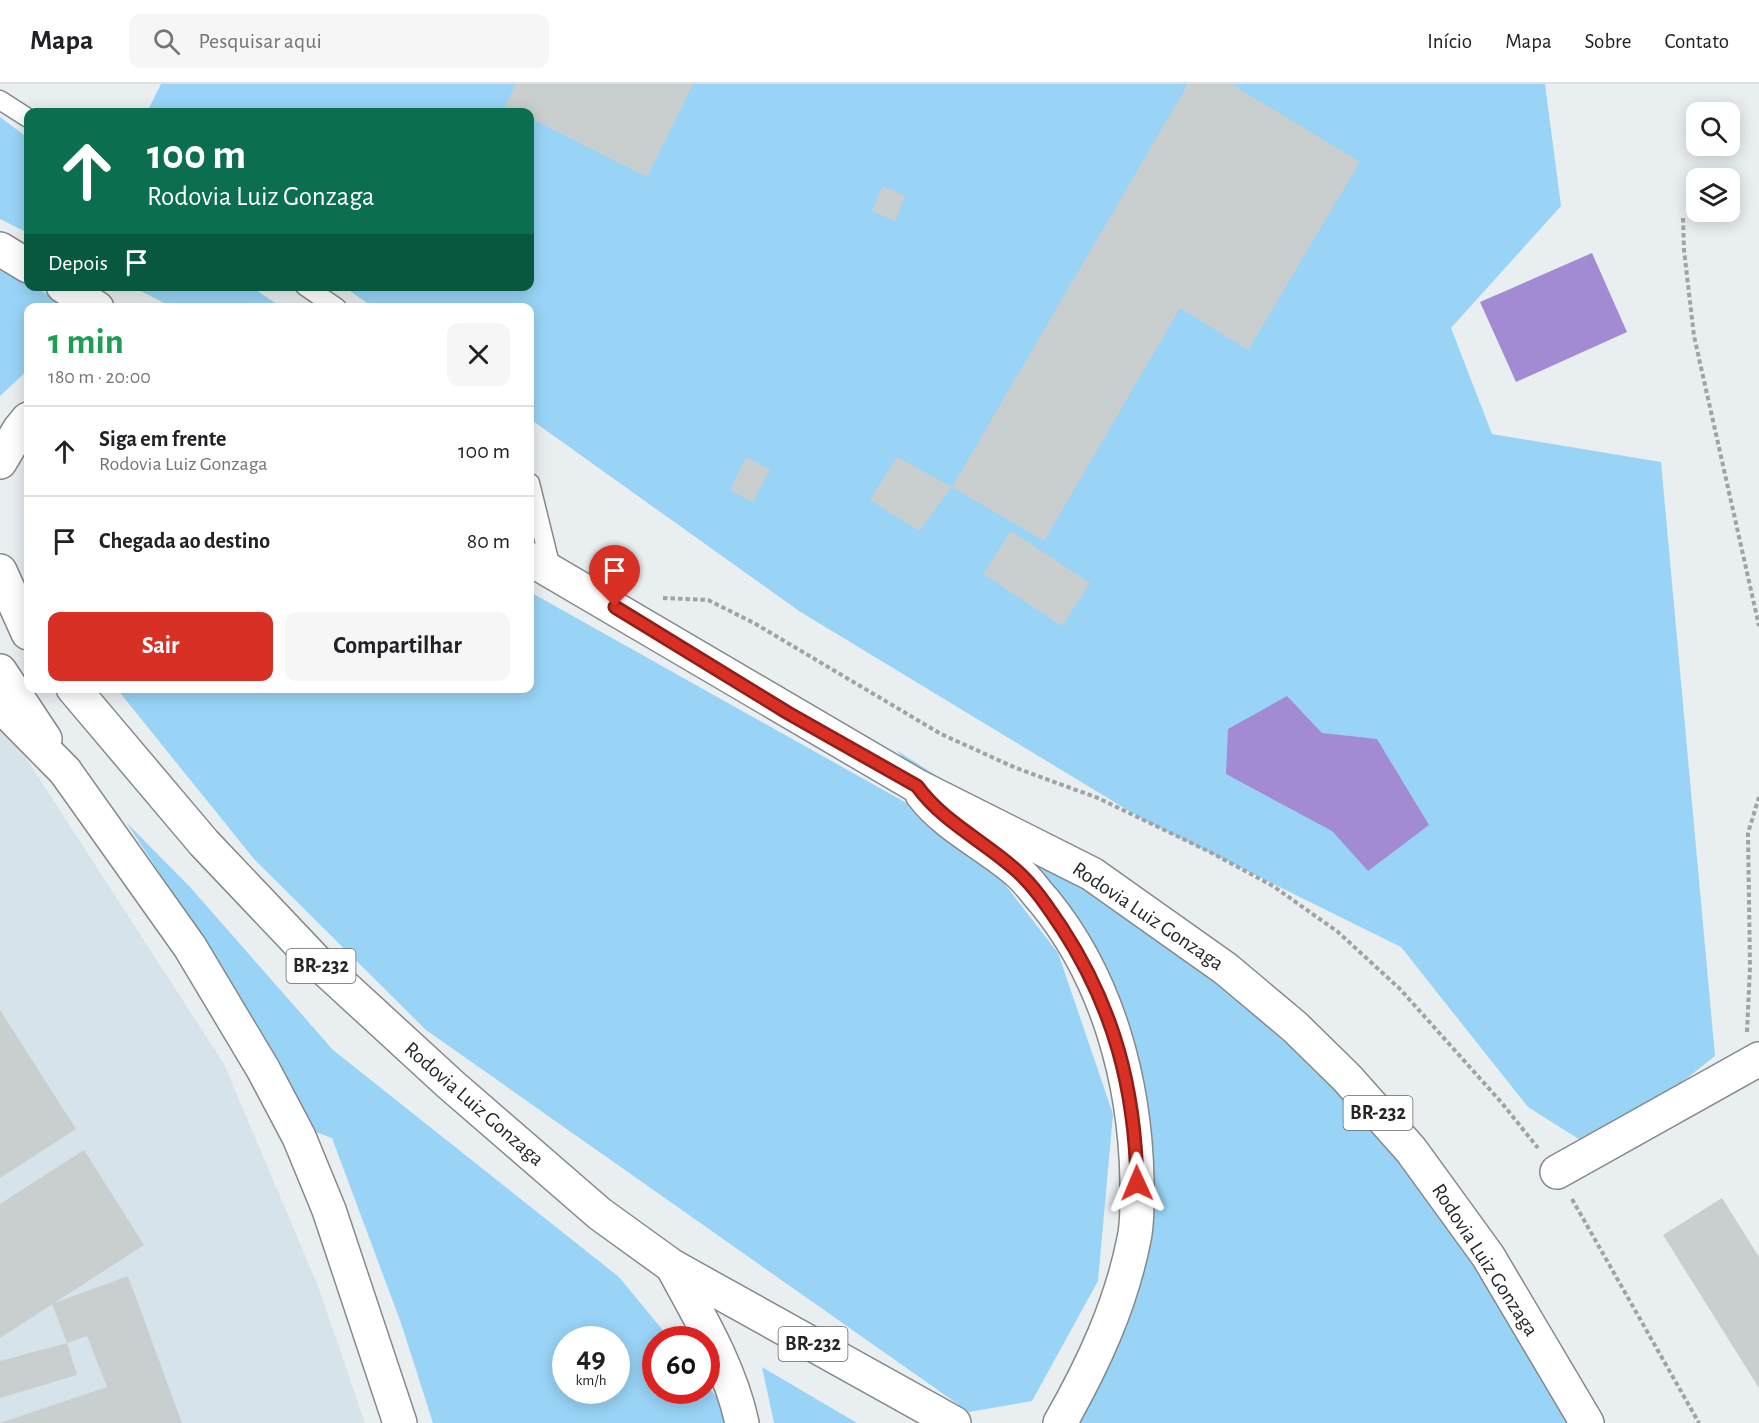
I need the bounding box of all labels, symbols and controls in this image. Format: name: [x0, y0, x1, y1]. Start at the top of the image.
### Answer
search box: [129, 14, 549, 68]
icon: search: [150, 25, 183, 58]
text: Mapa: [30, 27, 93, 55]
text: Pesquisar aqui: [198, 30, 322, 52]
text: Início: [1427, 31, 1472, 52]
text: Mapa: [1505, 31, 1552, 52]
text: Sobre: [1585, 31, 1631, 52]
text: Contato: [1664, 31, 1729, 52]
map controls: [1686, 102, 1740, 222]
button: search: [1686, 102, 1740, 156]
icon: ahead: [48, 132, 126, 210]
text: 100 m: [147, 134, 246, 176]
button: layers: [1686, 168, 1740, 222]
text: Rodovia Luiz Gonzaga: [147, 183, 375, 210]
icon: arrive: [120, 246, 153, 279]
text: Depois: [48, 252, 108, 274]
button: close: [447, 323, 510, 386]
text: 1 min: [48, 324, 124, 360]
text: 180 m · 20:00: [48, 367, 151, 387]
text: Siga em frente: [99, 428, 226, 450]
icon: ahead: [48, 435, 81, 468]
text: 100 m: [458, 440, 510, 462]
text: Rodovia Luiz Gonzaga: [99, 454, 268, 474]
icon: arrive: [48, 525, 81, 558]
text: Chegada ao destino: [99, 530, 270, 552]
text: 80 m: [467, 530, 510, 552]
pin: [589, 545, 640, 607]
icon: arrive: [598, 554, 631, 587]
button: Sair: [48, 612, 273, 681]
button: Compartilhar: [285, 612, 510, 681]
street label: Rodovia Luiz Gonzaga: [1069, 858, 1227, 974]
road number: BR-232: [286, 949, 356, 983]
street label: Rodovia Luiz Gonzaga: [400, 1038, 548, 1170]
road number: BR-232: [1344, 1096, 1412, 1130]
position arrow: [1105, 1151, 1169, 1215]
street label: Rodovia Luiz Gonzaga: [1428, 1180, 1542, 1340]
speed limit sign: 60: [642, 1326, 720, 1404]
road number: BR-232: [778, 1327, 848, 1361]
text: 49: [576, 1343, 606, 1373]
text: km/h: [576, 1373, 606, 1388]

